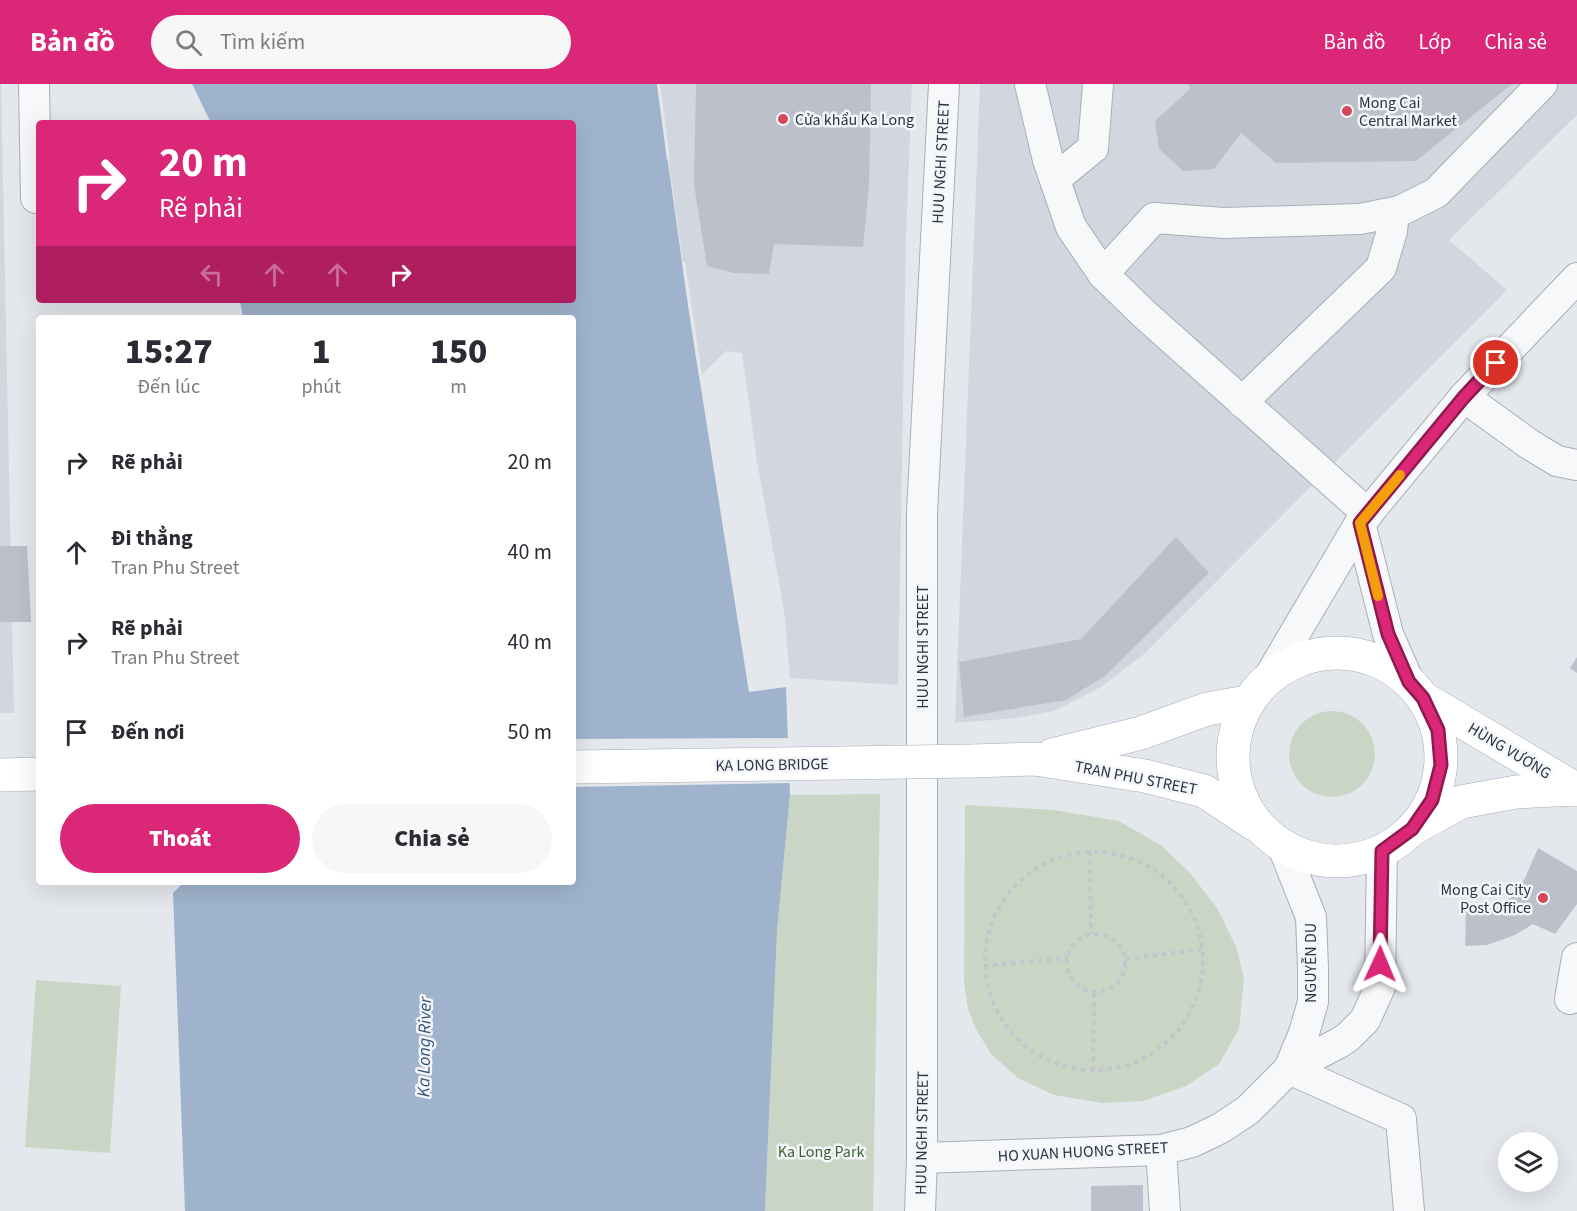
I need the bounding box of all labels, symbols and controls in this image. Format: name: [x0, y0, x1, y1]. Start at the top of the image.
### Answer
search box: [151, 15, 571, 69]
text: Bản đồ: [30, 22, 115, 62]
icon: search: [172, 26, 205, 59]
text: Tìm kiếm: [220, 26, 305, 58]
text: Bản đồ: [1324, 27, 1385, 57]
text: Lớp: [1418, 27, 1451, 57]
text: Chia sẻ: [1484, 27, 1547, 57]
place label: Mong Cai Central Market: [1359, 92, 1457, 132]
street label: HUU NGHI STREET: [927, 99, 955, 224]
marker: Mong Cai Central Market: [1340, 104, 1354, 118]
place label: Cửa khẩu Ka Long: [795, 109, 914, 131]
marker: Cửa khẩu Ka Long: [776, 112, 790, 126]
text: 20 m: [159, 133, 248, 193]
icon: right: [60, 144, 138, 222]
text: Rẽ phải: [159, 189, 243, 228]
icon: left: [195, 258, 228, 291]
icon: ahead: [258, 258, 291, 291]
icon: ahead: [321, 258, 354, 291]
icon: right: [384, 258, 417, 291]
text: 15:27: [125, 326, 213, 377]
text: 1: [312, 326, 331, 377]
text: 150: [430, 326, 487, 377]
pin: [1470, 337, 1521, 388]
icon: arrive: [1479, 346, 1512, 379]
text: Đến lúc: [137, 373, 200, 401]
text: phút: [301, 373, 341, 401]
text: m: [450, 373, 467, 401]
icon: right: [60, 446, 93, 479]
text: Rẽ phải: [111, 446, 183, 478]
text: 20 m: [507, 446, 552, 478]
text: Đi thẳng: [111, 522, 193, 554]
icon: ahead: [60, 536, 93, 569]
text: 40 m: [507, 536, 552, 568]
text: Tran Phu Street: [111, 554, 239, 582]
street label: HUU NGHI STREET: [912, 585, 934, 709]
text: Rẽ phải: [111, 612, 183, 644]
icon: right: [60, 626, 93, 659]
text: 40 m: [507, 626, 552, 658]
text: Tran Phu Street: [111, 644, 239, 672]
icon: arrive: [60, 716, 93, 749]
text: Đến nơi: [111, 716, 185, 748]
text: 50 m: [507, 716, 552, 748]
street label: HÙNG VƯƠNG: [1464, 717, 1555, 784]
street label: KA LONG BRIDGE: [715, 753, 829, 777]
street label: TRAN PHU STREET: [1073, 755, 1199, 801]
button: Thoát: [60, 804, 300, 873]
button: Chia sẻ: [312, 804, 552, 873]
place label: Mong Cai City Post Office: [1440, 879, 1532, 919]
marker: Mong Cai City Post Office: [1536, 891, 1550, 905]
street label: NGUYỄN DU: [1300, 923, 1322, 1003]
position arrow: [1348, 932, 1412, 996]
water label: Ka Long River: [411, 996, 438, 1097]
street label: HUU NGHI STREET: [910, 1071, 934, 1195]
map controls: [1498, 1132, 1558, 1192]
button: layers: [1498, 1132, 1558, 1192]
street label: HO XUAN HUONG STREET: [997, 1137, 1169, 1167]
park label: Ka Long Park: [778, 1141, 864, 1163]

